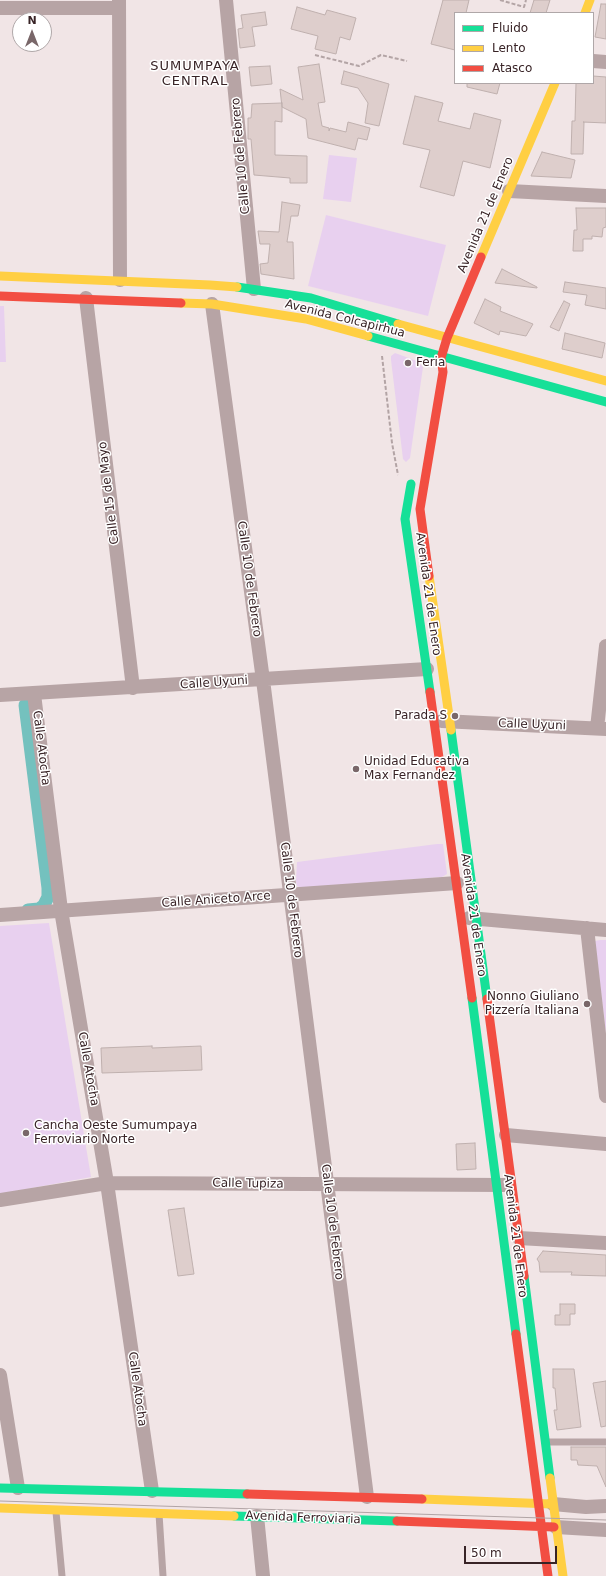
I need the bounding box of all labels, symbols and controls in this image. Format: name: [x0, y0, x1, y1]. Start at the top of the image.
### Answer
north arrow: [12, 12, 52, 52]
legend: [454, 12, 594, 84]
text: N: [27, 14, 37, 27]
text: Fluido: [492, 21, 528, 35]
text: Lento: [492, 41, 526, 55]
district label: SUMUMPAYA CENTRAL: [150, 59, 240, 90]
text: Atasco: [492, 61, 532, 75]
street label: Calle 10 de Febrero: [229, 97, 253, 215]
street label: Avenida 21 de Enero: [455, 155, 517, 275]
street label: Avenida Colcapirhua: [284, 297, 406, 341]
place label: Feria: [416, 356, 445, 370]
marker: Feria: [403, 358, 413, 368]
street label: Calle 15 de Mayo: [96, 441, 122, 545]
street label: Calle 10 de Febrero: [234, 520, 264, 638]
street label: Avenida 21 de Enero: [412, 532, 444, 656]
street label: Calle Uyuni: [180, 673, 248, 693]
place label: Parada S: [394, 709, 447, 723]
street label: Calle Atocha: [29, 710, 53, 786]
marker: Parada S: [450, 711, 460, 721]
street label: Calle Uyuni: [498, 717, 566, 733]
place label: Unidad Educativa Max Fernandez: [364, 755, 469, 783]
marker: Unidad Educativa Max Fernandez: [351, 764, 361, 774]
street label: Calle 10 de Febrero: [277, 841, 305, 959]
street label: Avenida 21 de Enero: [457, 853, 489, 977]
street label: Calle Aniceto Arce: [161, 889, 271, 911]
place label: Nonno Giuliano Pizzería Italiana: [485, 990, 579, 1018]
marker: Nonno Giuliano Pizzería Italiana: [582, 999, 592, 1009]
street label: Calle Atocha: [74, 1031, 102, 1107]
place label: Cancha Oeste Sumumpaya Ferroviario Norte: [34, 1119, 197, 1147]
marker: Cancha Oeste Sumumpaya Ferroviario Norte: [21, 1128, 31, 1138]
street label: Calle 10 de Febrero: [318, 1163, 346, 1281]
street label: Avenida 21 de Enero: [500, 1173, 530, 1299]
street label: Calle Tupiza: [212, 1176, 284, 1192]
street label: Calle Atocha: [125, 1351, 149, 1427]
street label: Avenida Ferroviaria: [245, 1509, 361, 1527]
scale bar: [466, 1538, 559, 1564]
text: 50 m: [471, 1546, 502, 1560]

